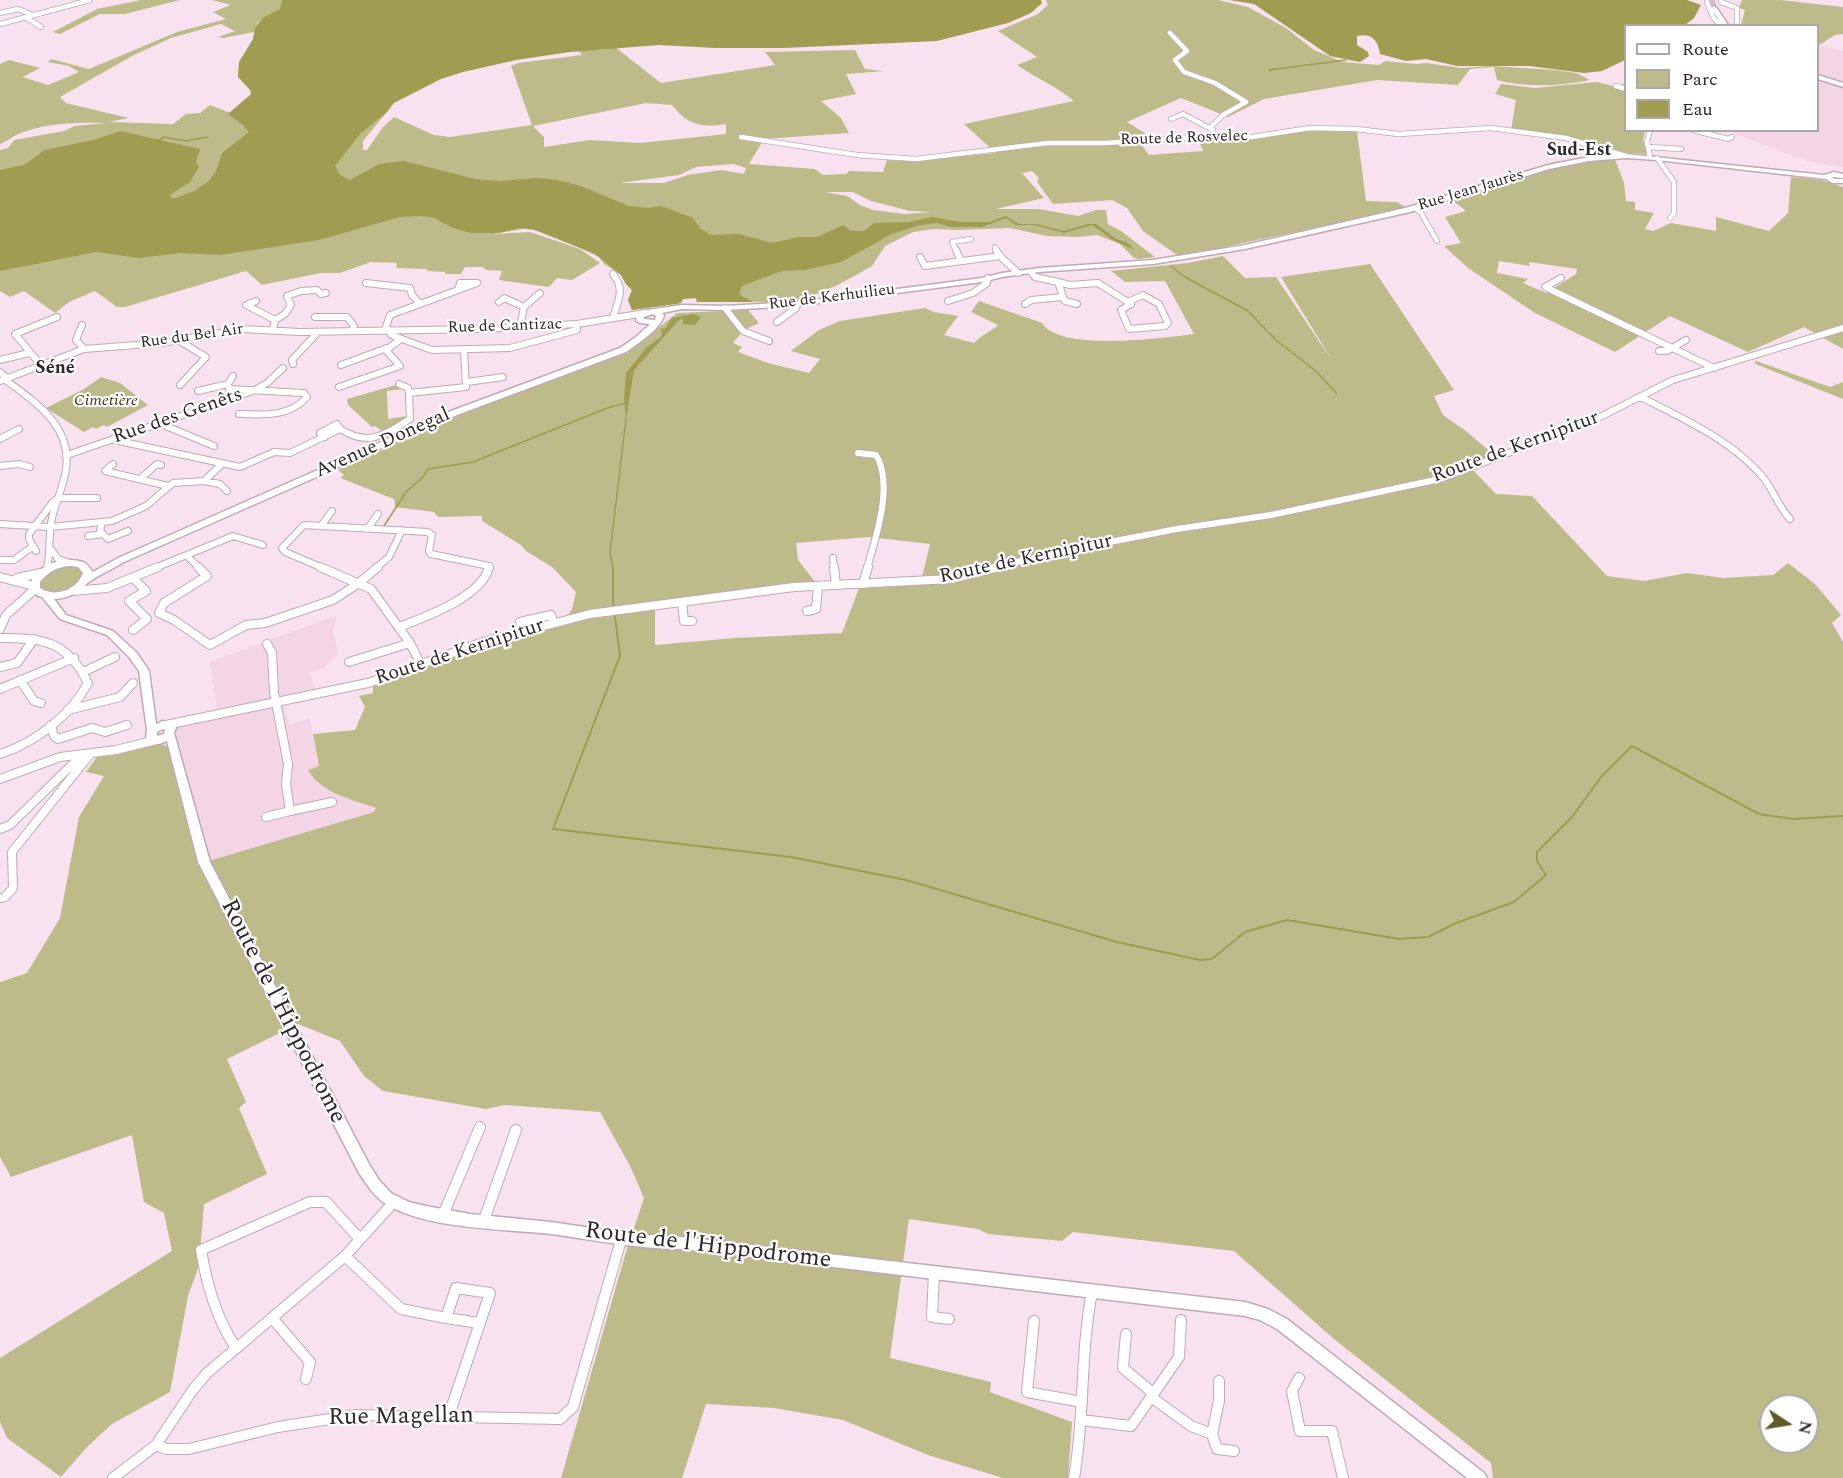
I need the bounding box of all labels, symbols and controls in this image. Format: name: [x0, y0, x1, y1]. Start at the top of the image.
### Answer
legend: [1624, 24, 1819, 132]
text: Route: [1682, 36, 1729, 63]
text: Parc: [1682, 66, 1718, 93]
text: Eau: [1682, 96, 1713, 123]
street label: Route de Rosvelec: [1120, 127, 1248, 151]
district label: Sud-Est: [1546, 140, 1612, 162]
street label: Rue Jean Jaurès: [1416, 166, 1526, 216]
street label: Rue de Kerhuilieu: [768, 281, 896, 315]
street label: Rue de Cantizac: [447, 315, 563, 339]
street label: Rue du Bel Air: [139, 320, 245, 354]
district label: Séné: [35, 358, 75, 380]
street label: Rue des Genêts: [110, 384, 246, 450]
park label: Cimetière: [74, 392, 138, 412]
street label: Avenue Donegal: [312, 404, 454, 484]
street label: Route de Kernipitur: [1429, 407, 1603, 489]
street label: Route de Kernipitur: [937, 530, 1115, 590]
street label: Route de Kernipitur: [373, 614, 547, 692]
street label: Route de l'Hippodrome: [213, 895, 351, 1129]
street label: Route de l'Hippodrome: [583, 1218, 833, 1276]
north arrow: [1759, 1394, 1819, 1454]
street label: Rue Magellan: [328, 1402, 474, 1434]
text: N: [1792, 1418, 1818, 1436]

